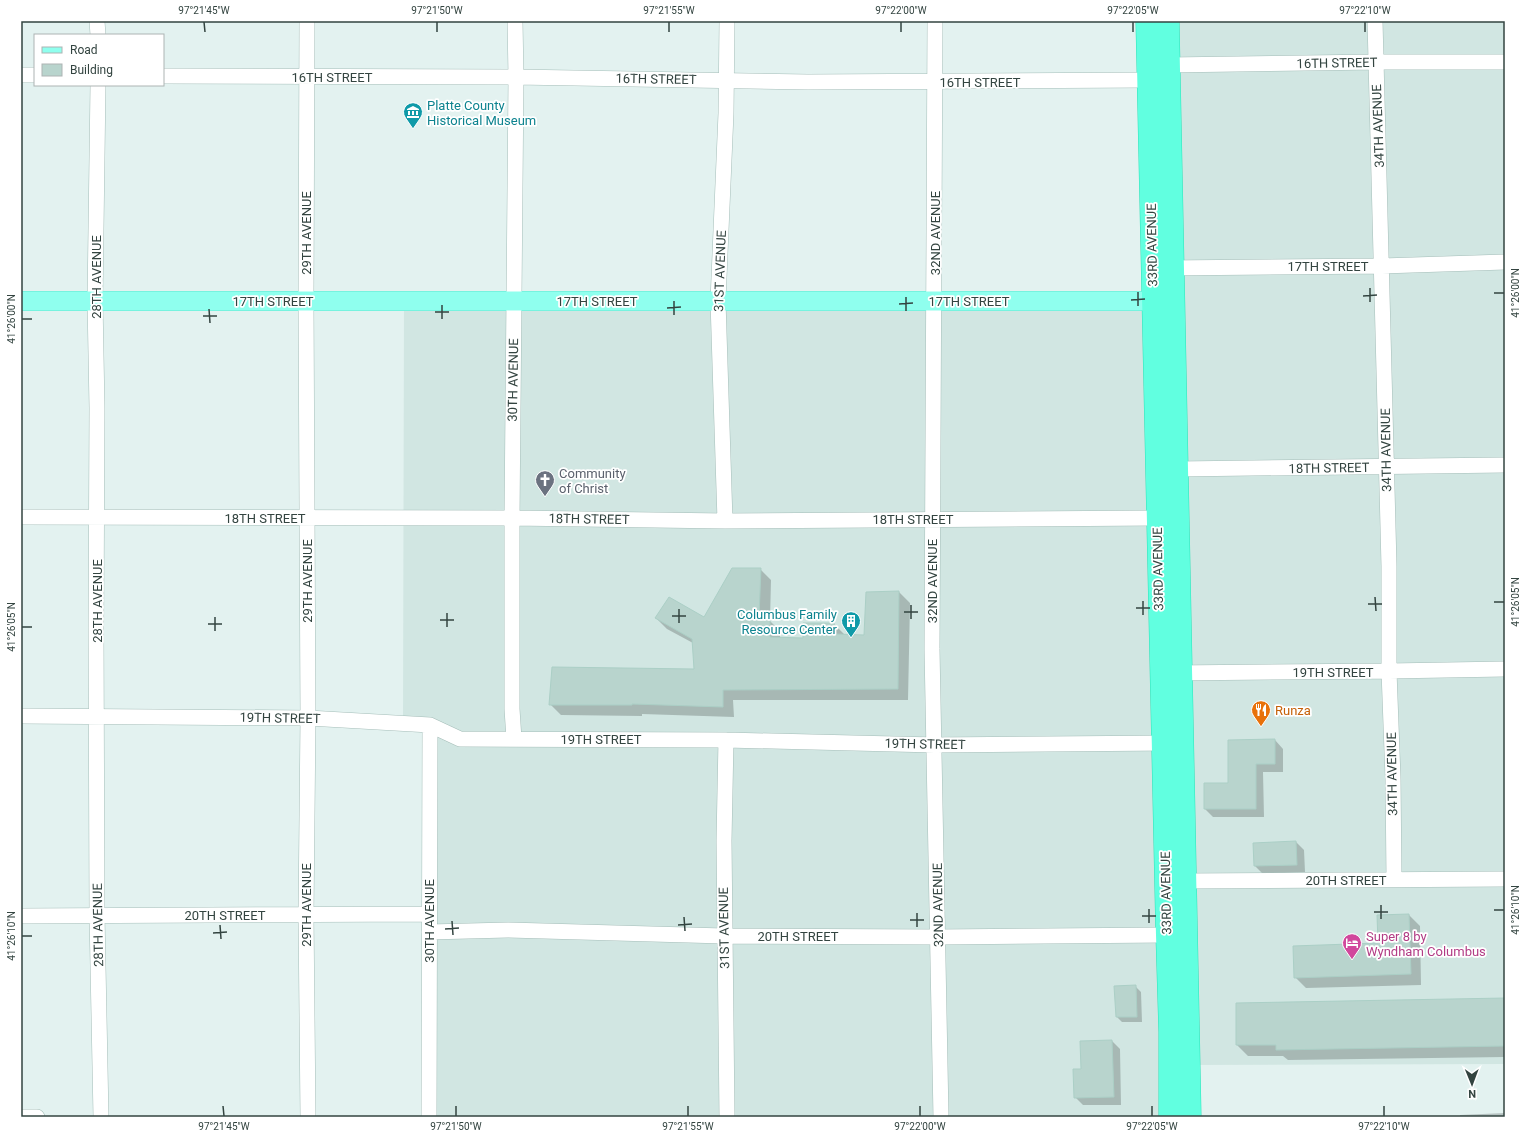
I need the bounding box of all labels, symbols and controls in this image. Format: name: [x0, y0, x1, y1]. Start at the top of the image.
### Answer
text: 97°21'45"W: [178, 5, 230, 16]
text: 97°21'50"W: [411, 5, 463, 16]
text: 97°21'55"W: [643, 5, 695, 16]
text: 97°22'00"W: [875, 5, 927, 16]
text: 97°22'05"W: [1107, 5, 1159, 16]
text: 97°22'10"W: [1339, 5, 1391, 16]
legend: [34, 34, 164, 86]
text: Road: [70, 43, 98, 57]
street label: 16TH STREET: [1296, 55, 1378, 71]
text: Building: [70, 63, 113, 77]
street label: 16TH STREET: [291, 70, 373, 85]
street label: 16TH STREET: [615, 71, 697, 87]
street label: 16TH STREET: [939, 75, 1021, 90]
street label: 34TH AVENUE: [1369, 84, 1387, 168]
place label: Platte County Historical Museum: [427, 98, 536, 128]
museum icon: Platte County Historical Museum: [402, 101, 424, 129]
street label: 29TH AVENUE: [299, 191, 314, 275]
street label: 32ND AVENUE: [928, 191, 943, 275]
street label: 33RD AVENUE: [1144, 203, 1160, 287]
street label: 31ST AVENUE: [711, 230, 729, 312]
street label: 28TH AVENUE: [89, 235, 104, 319]
street label: 17TH STREET: [1287, 259, 1369, 274]
text: 41°26'00"N: [1510, 268, 1521, 318]
text: 41°26'00"N: [6, 294, 17, 344]
street label: 17TH STREET: [232, 294, 314, 309]
street label: 17TH STREET: [556, 294, 638, 309]
street label: 17TH STREET: [928, 294, 1010, 309]
street label: 30TH AVENUE: [505, 338, 521, 422]
street label: 34TH AVENUE: [1378, 408, 1394, 492]
street label: 18TH STREET: [1288, 460, 1370, 476]
place label: Community of Christ: [559, 466, 626, 496]
church icon: Community of Christ: [534, 469, 556, 497]
street label: 18TH STREET: [224, 511, 306, 526]
street label: 18TH STREET: [548, 511, 630, 527]
street label: 18TH STREET: [872, 512, 954, 527]
street label: 33RD AVENUE: [1150, 527, 1166, 611]
street label: 29TH AVENUE: [300, 539, 315, 623]
street label: 32ND AVENUE: [925, 539, 940, 623]
street label: 28TH AVENUE: [90, 559, 105, 643]
text: 41°26'05"N: [1510, 577, 1521, 627]
text: 41°26'05"N: [6, 602, 17, 652]
place label: Columbus Family Resource Center: [737, 607, 838, 637]
building icon: Columbus Family Resource Center: [840, 610, 862, 638]
street label: 19TH STREET: [1292, 665, 1374, 680]
restaurant icon: Runza: [1250, 699, 1272, 727]
place label: Runza: [1275, 703, 1311, 718]
street label: 19TH STREET: [239, 710, 321, 726]
street label: 19TH STREET: [560, 732, 642, 747]
street label: 34TH AVENUE: [1384, 732, 1400, 816]
street label: 19TH STREET: [884, 736, 966, 752]
street label: 33RD AVENUE: [1158, 851, 1174, 935]
street label: 29TH AVENUE: [299, 863, 314, 947]
street label: 32ND AVENUE: [930, 863, 946, 947]
street label: 20TH STREET: [1305, 873, 1387, 888]
street label: 30TH AVENUE: [422, 879, 437, 963]
street label: 28TH AVENUE: [90, 883, 106, 967]
text: 41°26'10"N: [1510, 885, 1521, 935]
street label: 31ST AVENUE: [716, 887, 732, 969]
street label: 20TH STREET: [184, 908, 266, 923]
text: 41°26'10"N: [6, 911, 17, 961]
street label: 20TH STREET: [757, 929, 839, 944]
place label: Super 8 by Wyndham Columbus: [1366, 929, 1486, 959]
hotel icon: Super 8 by Wyndham Columbus: [1341, 932, 1363, 960]
north arrow: [1452, 1064, 1492, 1104]
text: N: [1468, 1087, 1476, 1100]
text: 97°21'45"W: [198, 1121, 250, 1132]
text: 97°21'50"W: [430, 1121, 482, 1132]
text: 97°21'55"W: [662, 1121, 714, 1132]
text: 97°22'00"W: [894, 1121, 946, 1132]
text: 97°22'05"W: [1126, 1121, 1178, 1132]
text: 97°22'10"W: [1358, 1121, 1410, 1132]

